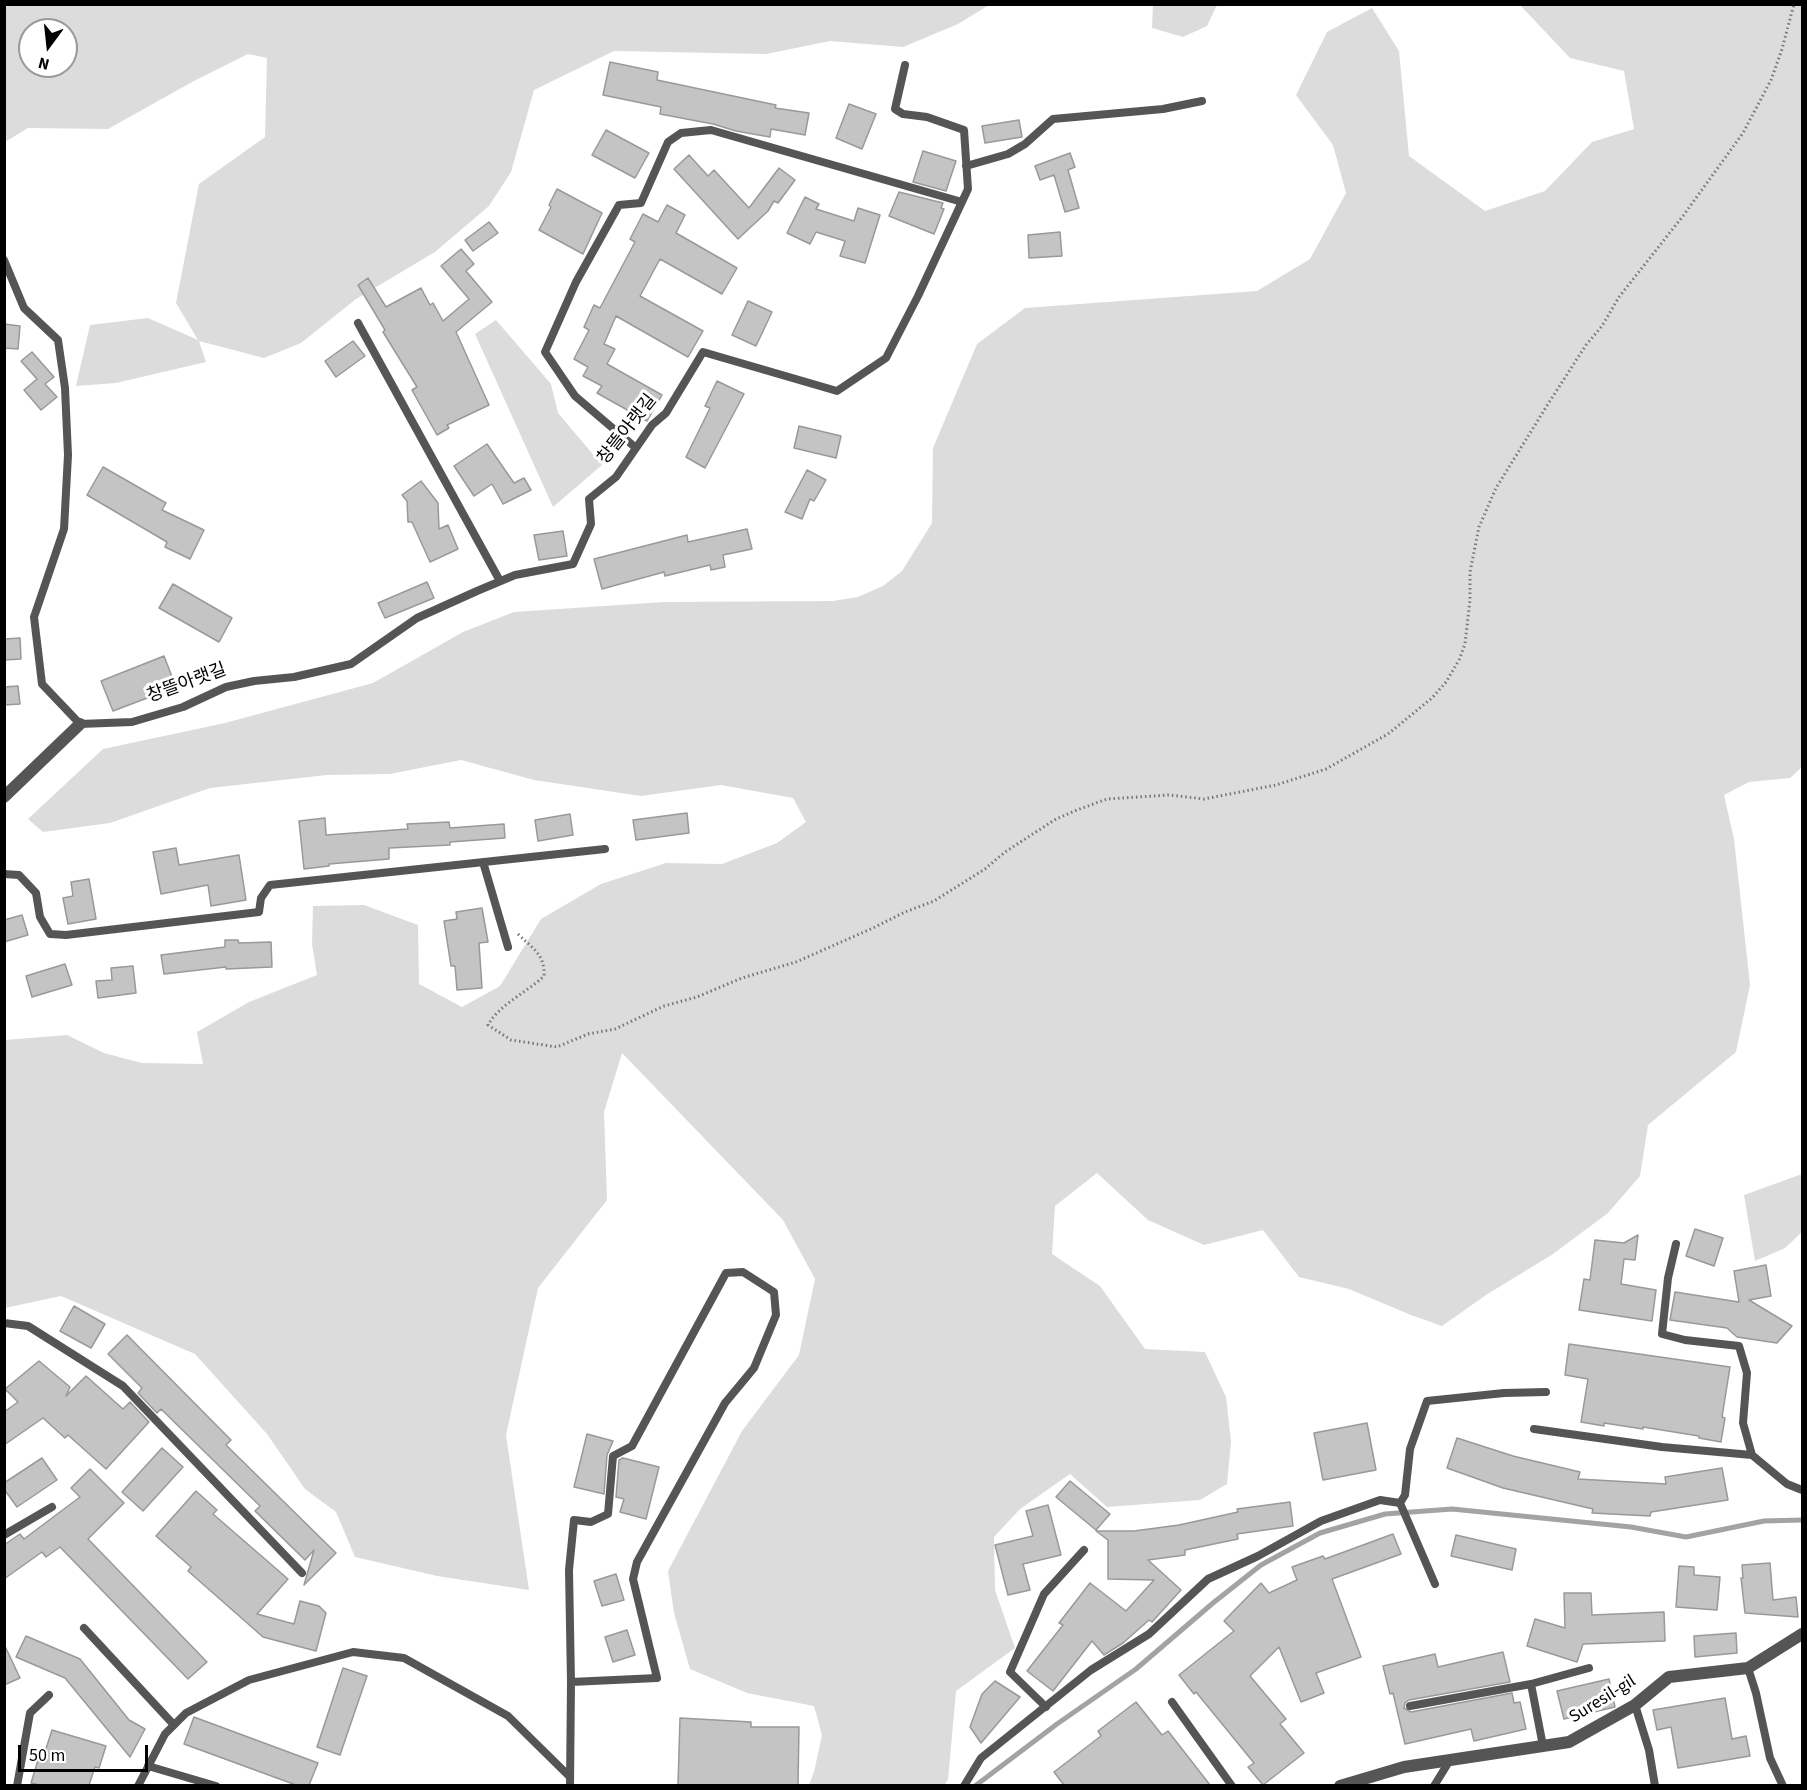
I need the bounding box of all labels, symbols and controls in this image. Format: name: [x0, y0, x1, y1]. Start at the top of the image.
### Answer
north arrow: [18, 18, 78, 78]
text: N: [36, 51, 52, 75]
street label: 창뜰아랫길: [594, 391, 662, 469]
street label: 창뜰아랫길: [144, 660, 230, 708]
street label: Suresil-gil: [1566, 1671, 1640, 1729]
scale bar: [21, 1733, 152, 1771]
text: 50 m: [29, 1743, 65, 1768]

